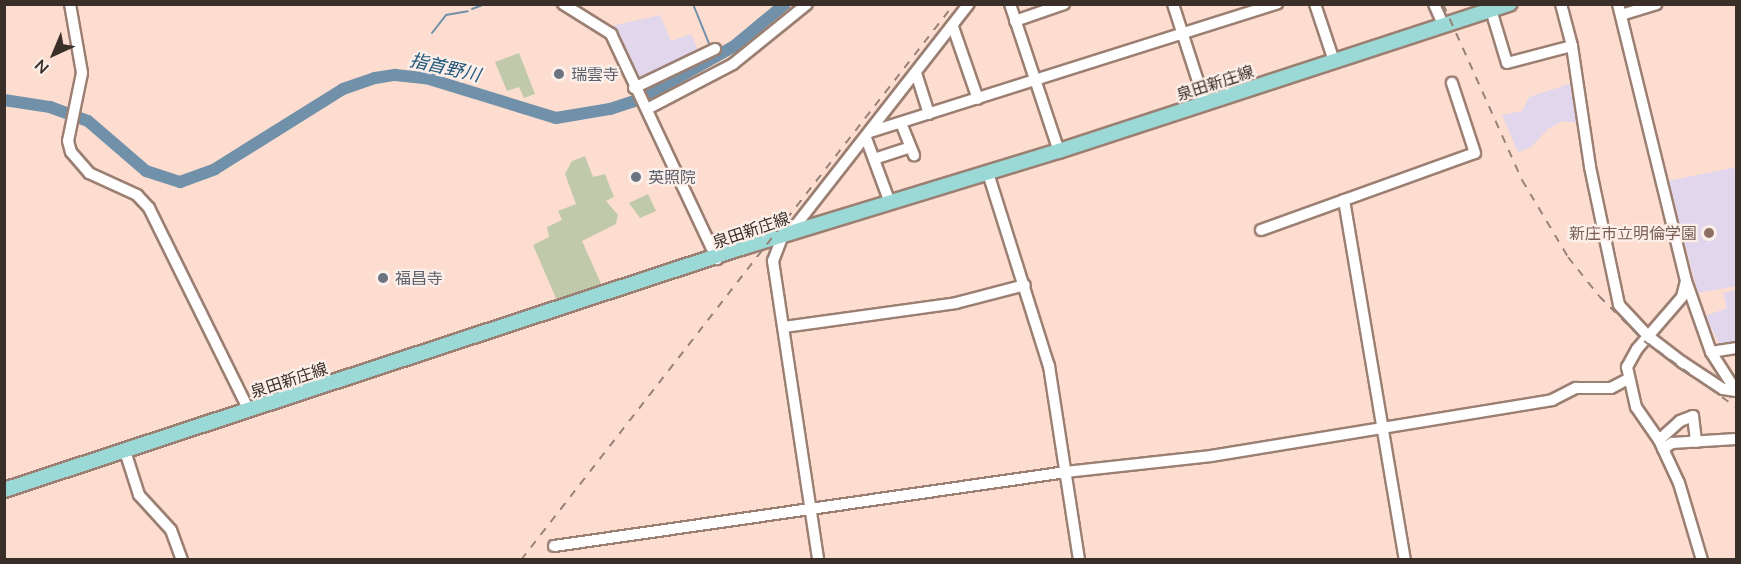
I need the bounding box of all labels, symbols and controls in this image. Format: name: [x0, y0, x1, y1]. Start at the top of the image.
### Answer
north arrow: [24, 24, 84, 84]
water label: 指首野川: [407, 49, 483, 87]
text: N: [30, 56, 53, 78]
street label: 泉田新庄線: [1174, 62, 1256, 104]
place label: 瑞雲寺: [571, 64, 619, 84]
marker: 瑞雲寺: [552, 67, 566, 81]
place label: 英照院: [648, 167, 696, 187]
marker: 英照院: [629, 170, 643, 184]
street label: 泉田新庄線: [710, 208, 792, 252]
place label: 新庄市立明倫学園: [1569, 223, 1697, 243]
marker: 新庄市立明倫学園: [1702, 226, 1716, 240]
place label: 福昌寺: [395, 268, 443, 288]
marker: 福昌寺: [376, 271, 390, 285]
street label: 泉田新庄線: [248, 359, 330, 401]

